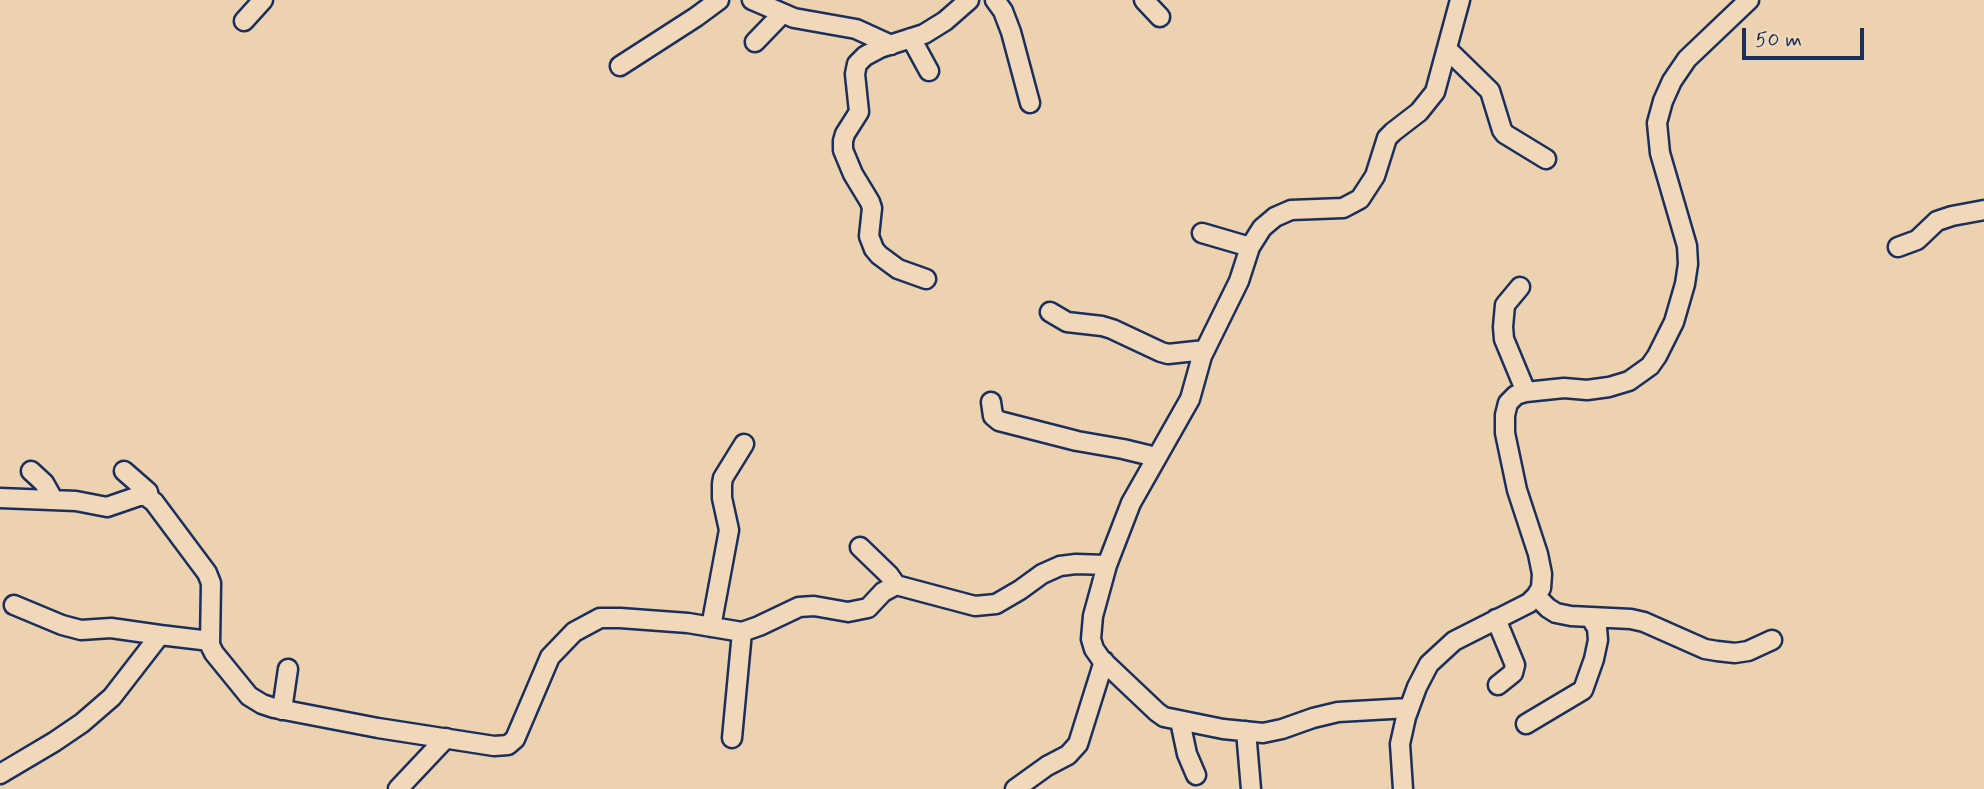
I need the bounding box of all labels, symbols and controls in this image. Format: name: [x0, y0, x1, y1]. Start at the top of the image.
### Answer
scale bar: [1746, 14, 1868, 58]
text: 50 m: [1755, 26, 1802, 54]

